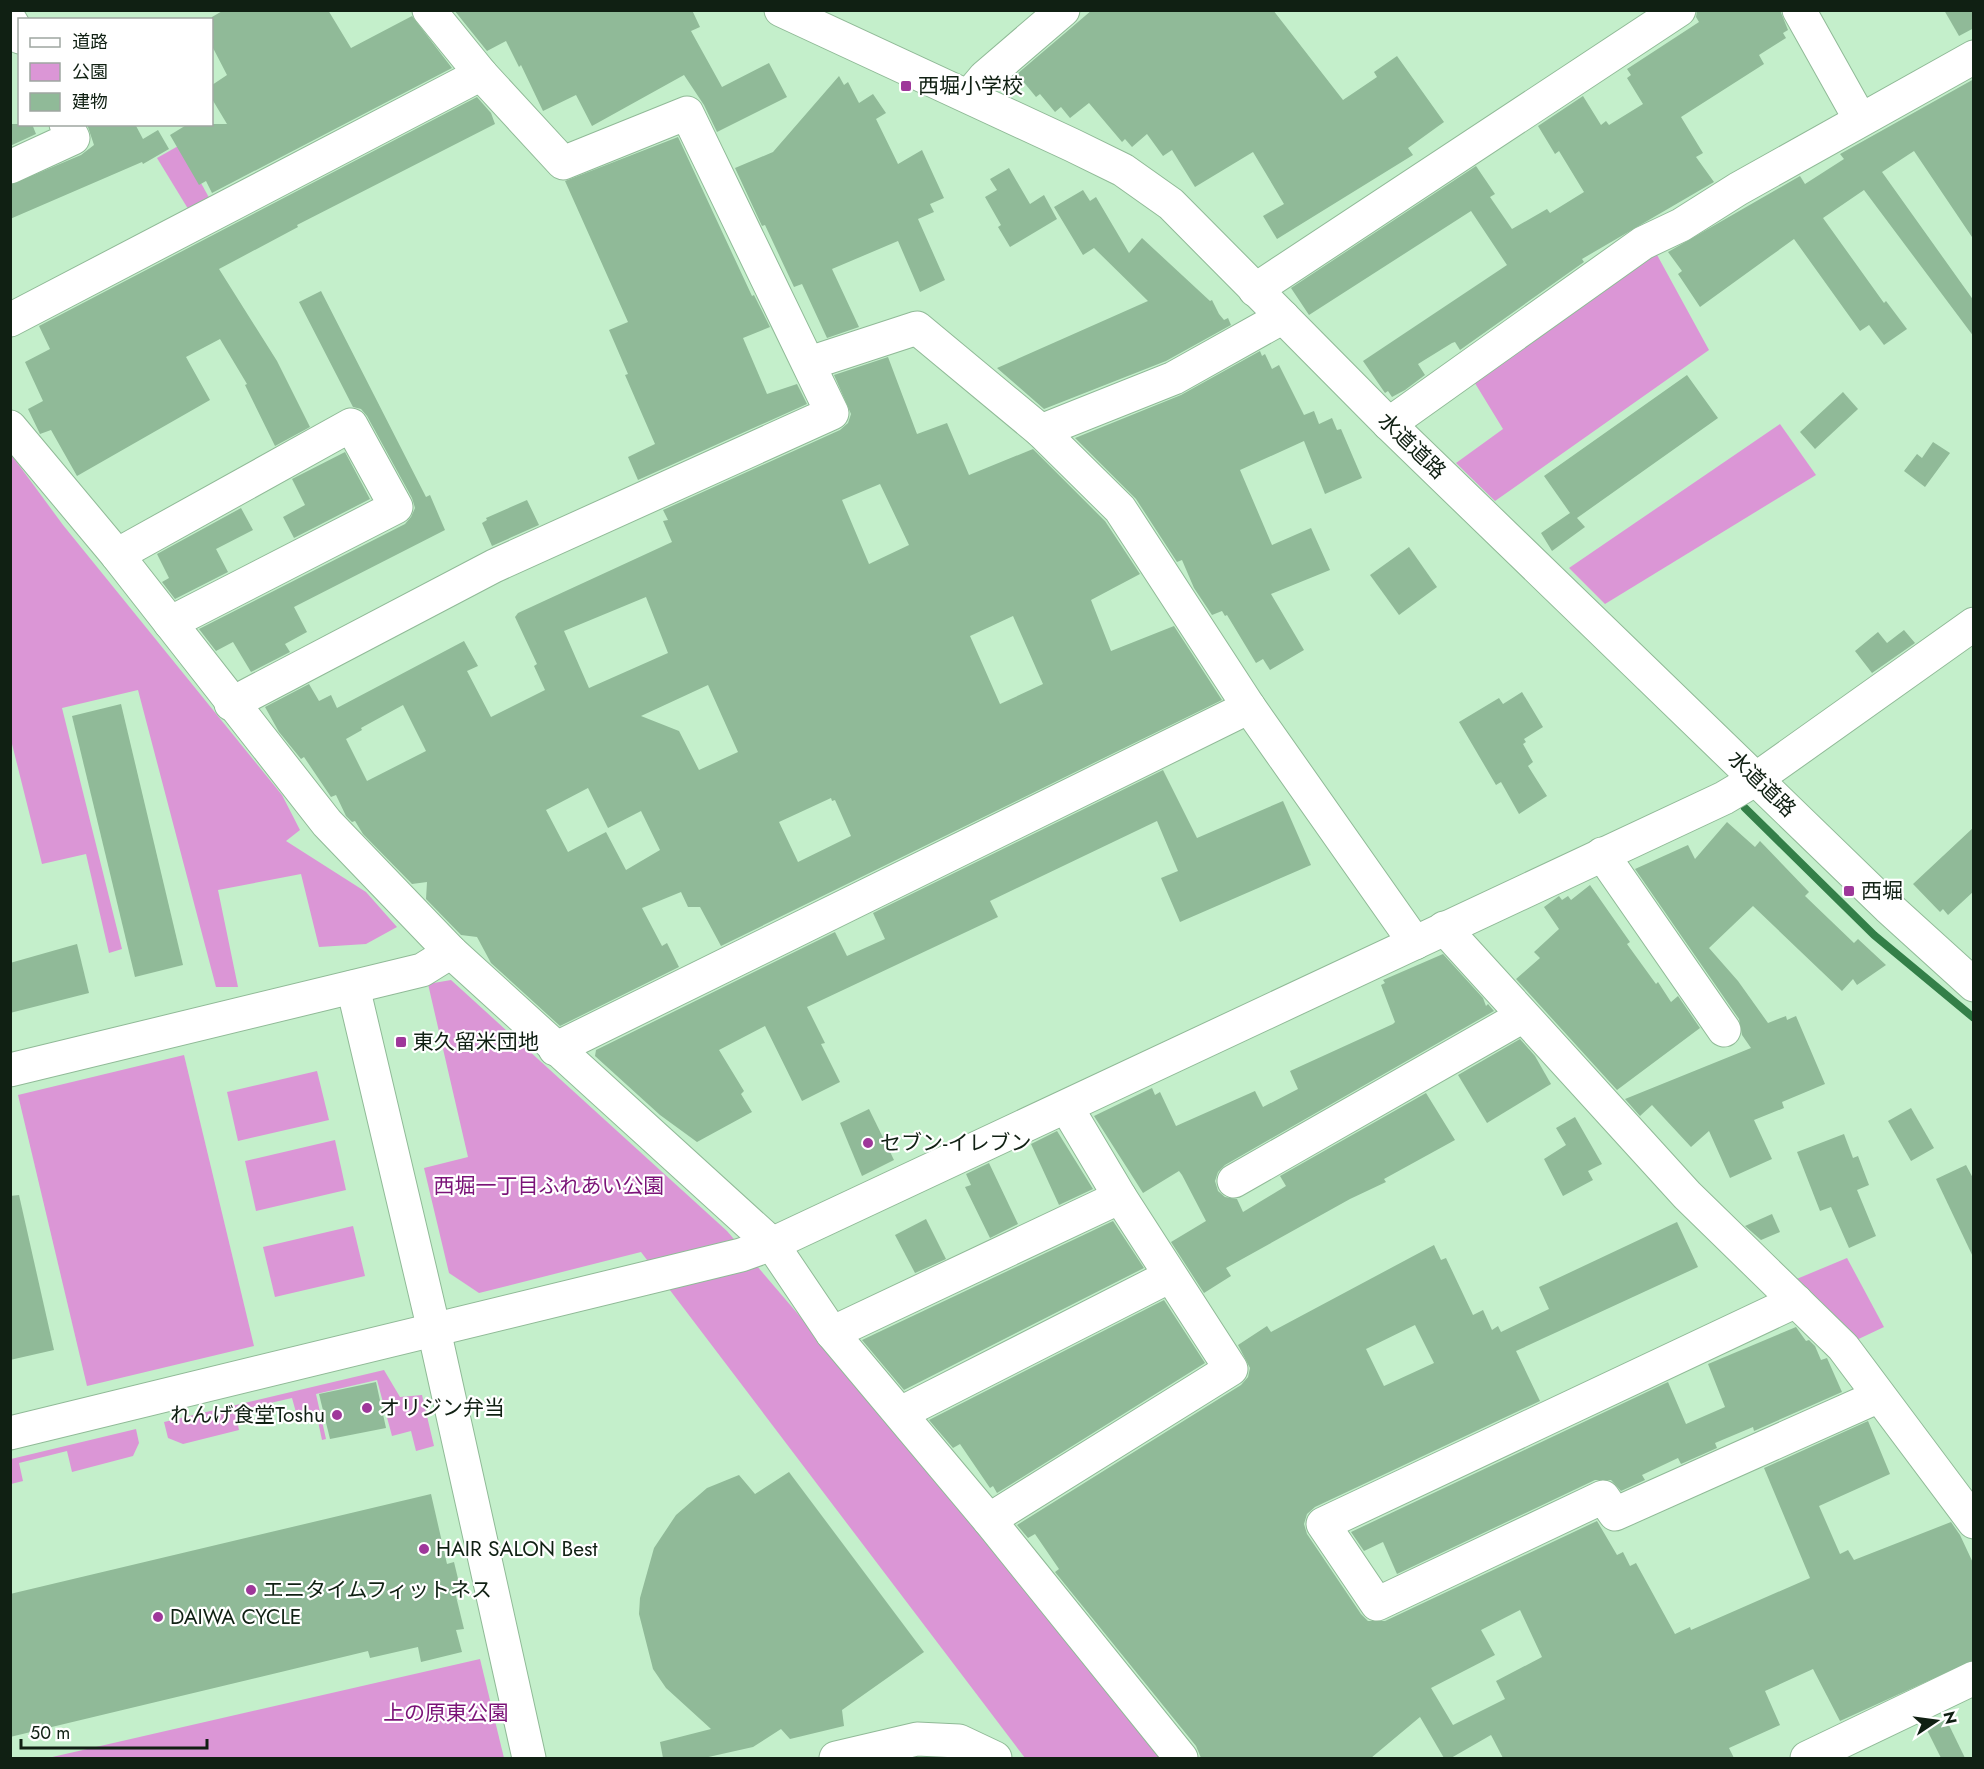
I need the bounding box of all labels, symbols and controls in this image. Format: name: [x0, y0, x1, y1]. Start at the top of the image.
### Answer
legend: [18, 18, 213, 126]
text: 道路: [72, 29, 108, 55]
text: 公園: [72, 59, 108, 85]
place label: 西堀小学校: [918, 71, 1023, 101]
marker: 西堀小学校: [899, 79, 913, 93]
text: 建物: [72, 89, 108, 115]
street label: 水道道路: [1371, 406, 1453, 486]
street label: 水道道路: [1721, 744, 1803, 824]
place label: 西堀: [1861, 876, 1903, 906]
marker: 西堀: [1842, 884, 1856, 898]
place label: 東久留米団地: [413, 1027, 539, 1057]
marker: 東久留米団地: [394, 1035, 408, 1049]
place label: セブン-イレブン: [880, 1128, 1031, 1158]
marker: セブン-イレブン: [861, 1136, 875, 1150]
park label: 西堀一丁目ふれあい公園: [434, 1171, 665, 1201]
place label: オリジン弁当: [379, 1393, 505, 1423]
place label: れんげ食堂Toshu: [170, 1400, 325, 1430]
marker: オリジン弁当: [360, 1401, 374, 1415]
marker: れんげ食堂Toshu: [330, 1408, 344, 1422]
place label: HAIR SALON Best: [436, 1534, 597, 1564]
marker: HAIR SALON Best: [417, 1542, 431, 1556]
place label: エニタイムフィットネス: [263, 1575, 492, 1605]
marker: エニタイムフィットネス: [244, 1583, 258, 1597]
place label: DAIWA CYCLE: [170, 1602, 301, 1632]
marker: DAIWA CYCLE: [151, 1610, 165, 1624]
north arrow: [1906, 1691, 1966, 1751]
park label: 上の原東公園: [383, 1698, 509, 1728]
text: N: [1937, 1709, 1963, 1727]
scale bar: [21, 1712, 207, 1750]
text: 50 m: [30, 1720, 70, 1746]

